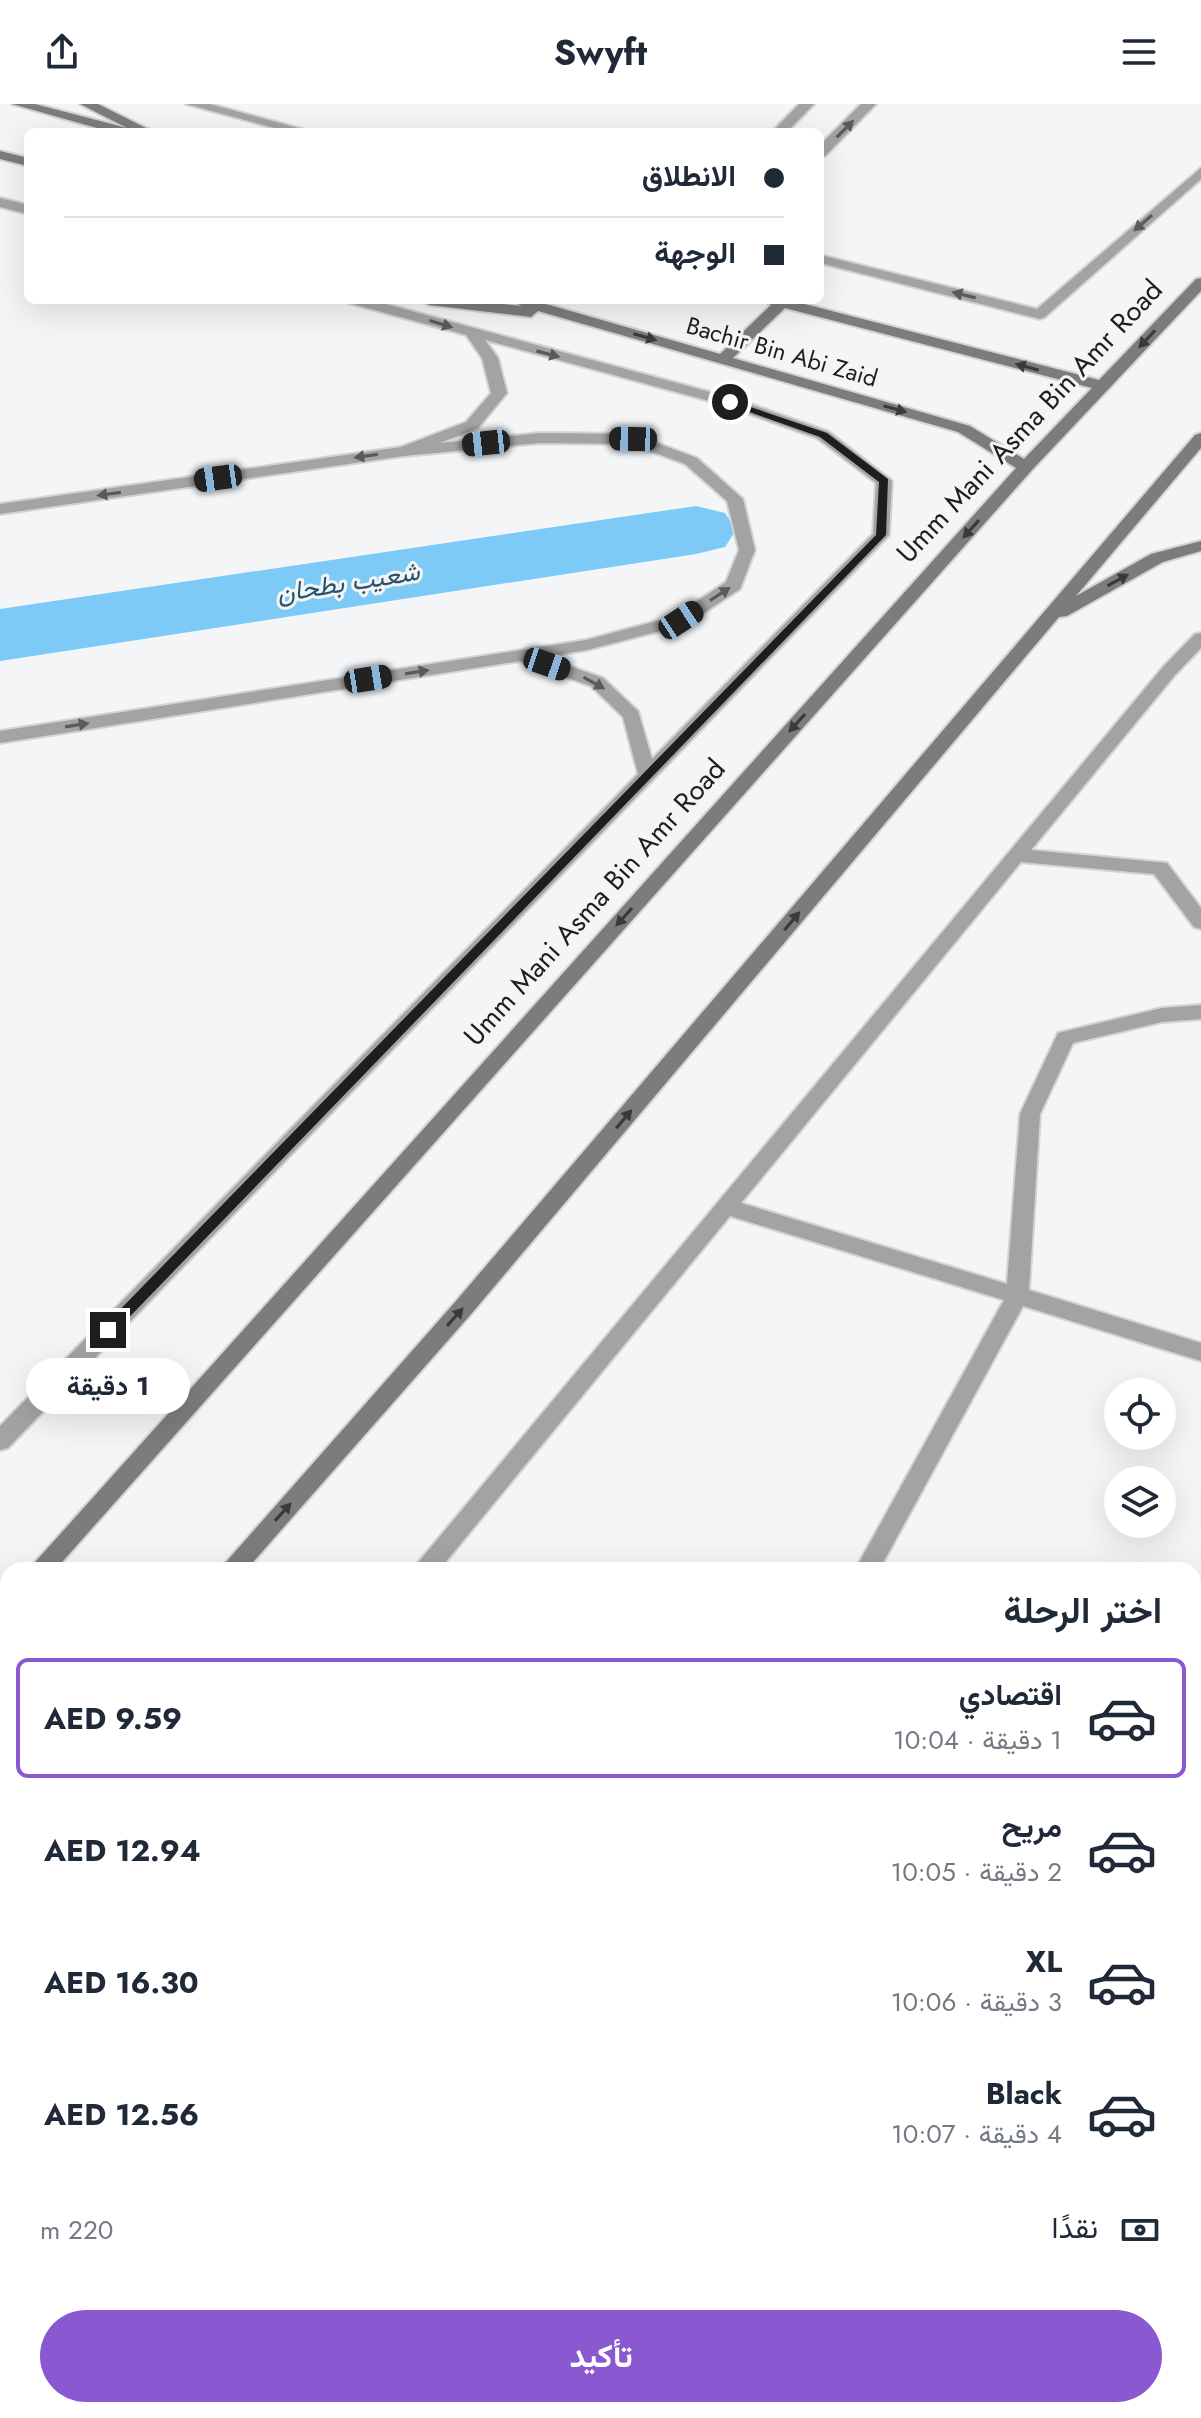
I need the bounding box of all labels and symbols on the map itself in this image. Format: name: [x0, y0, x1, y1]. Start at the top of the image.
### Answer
one-way arrow: [835, 120, 854, 139]
one-way arrow: [1133, 214, 1152, 232]
street label: Umm Mani Asma Bin Amr Road: [887, 270, 1172, 572]
one-way arrow: [952, 288, 977, 301]
street label: Bachir Bin Abi Zaid: [682, 307, 882, 396]
one-way arrow: [429, 319, 453, 331]
one-way arrow: [1139, 329, 1157, 348]
one-way arrow: [633, 331, 657, 344]
one-way arrow: [536, 349, 561, 361]
one-way arrow: [1014, 360, 1039, 372]
route start: [712, 384, 748, 420]
one-way arrow: [882, 404, 907, 416]
car: [609, 427, 657, 451]
car: [461, 429, 511, 457]
one-way arrow: [353, 450, 378, 463]
car: [193, 463, 243, 493]
one-way arrow: [96, 488, 121, 501]
one-way arrow: [962, 520, 980, 539]
water label: شعيب بطحان: [274, 552, 424, 612]
one-way arrow: [1106, 573, 1129, 587]
one-way arrow: [709, 587, 731, 602]
car: [654, 597, 708, 643]
car: [520, 645, 574, 683]
car: [342, 663, 394, 695]
one-way arrow: [405, 665, 430, 678]
one-way arrow: [583, 676, 605, 690]
one-way arrow: [789, 713, 807, 732]
one-way arrow: [65, 718, 90, 731]
street label: Umm Mani Asma Bin Amr Road: [454, 750, 735, 1055]
one-way arrow: [616, 906, 633, 926]
one-way arrow: [783, 911, 800, 931]
one-way arrow: [615, 1109, 632, 1129]
one-way arrow: [446, 1307, 463, 1327]
route end: [90, 1312, 126, 1348]
callout: 1 دقيقة: [26, 1358, 190, 1414]
one-way arrow: [273, 1502, 291, 1521]

